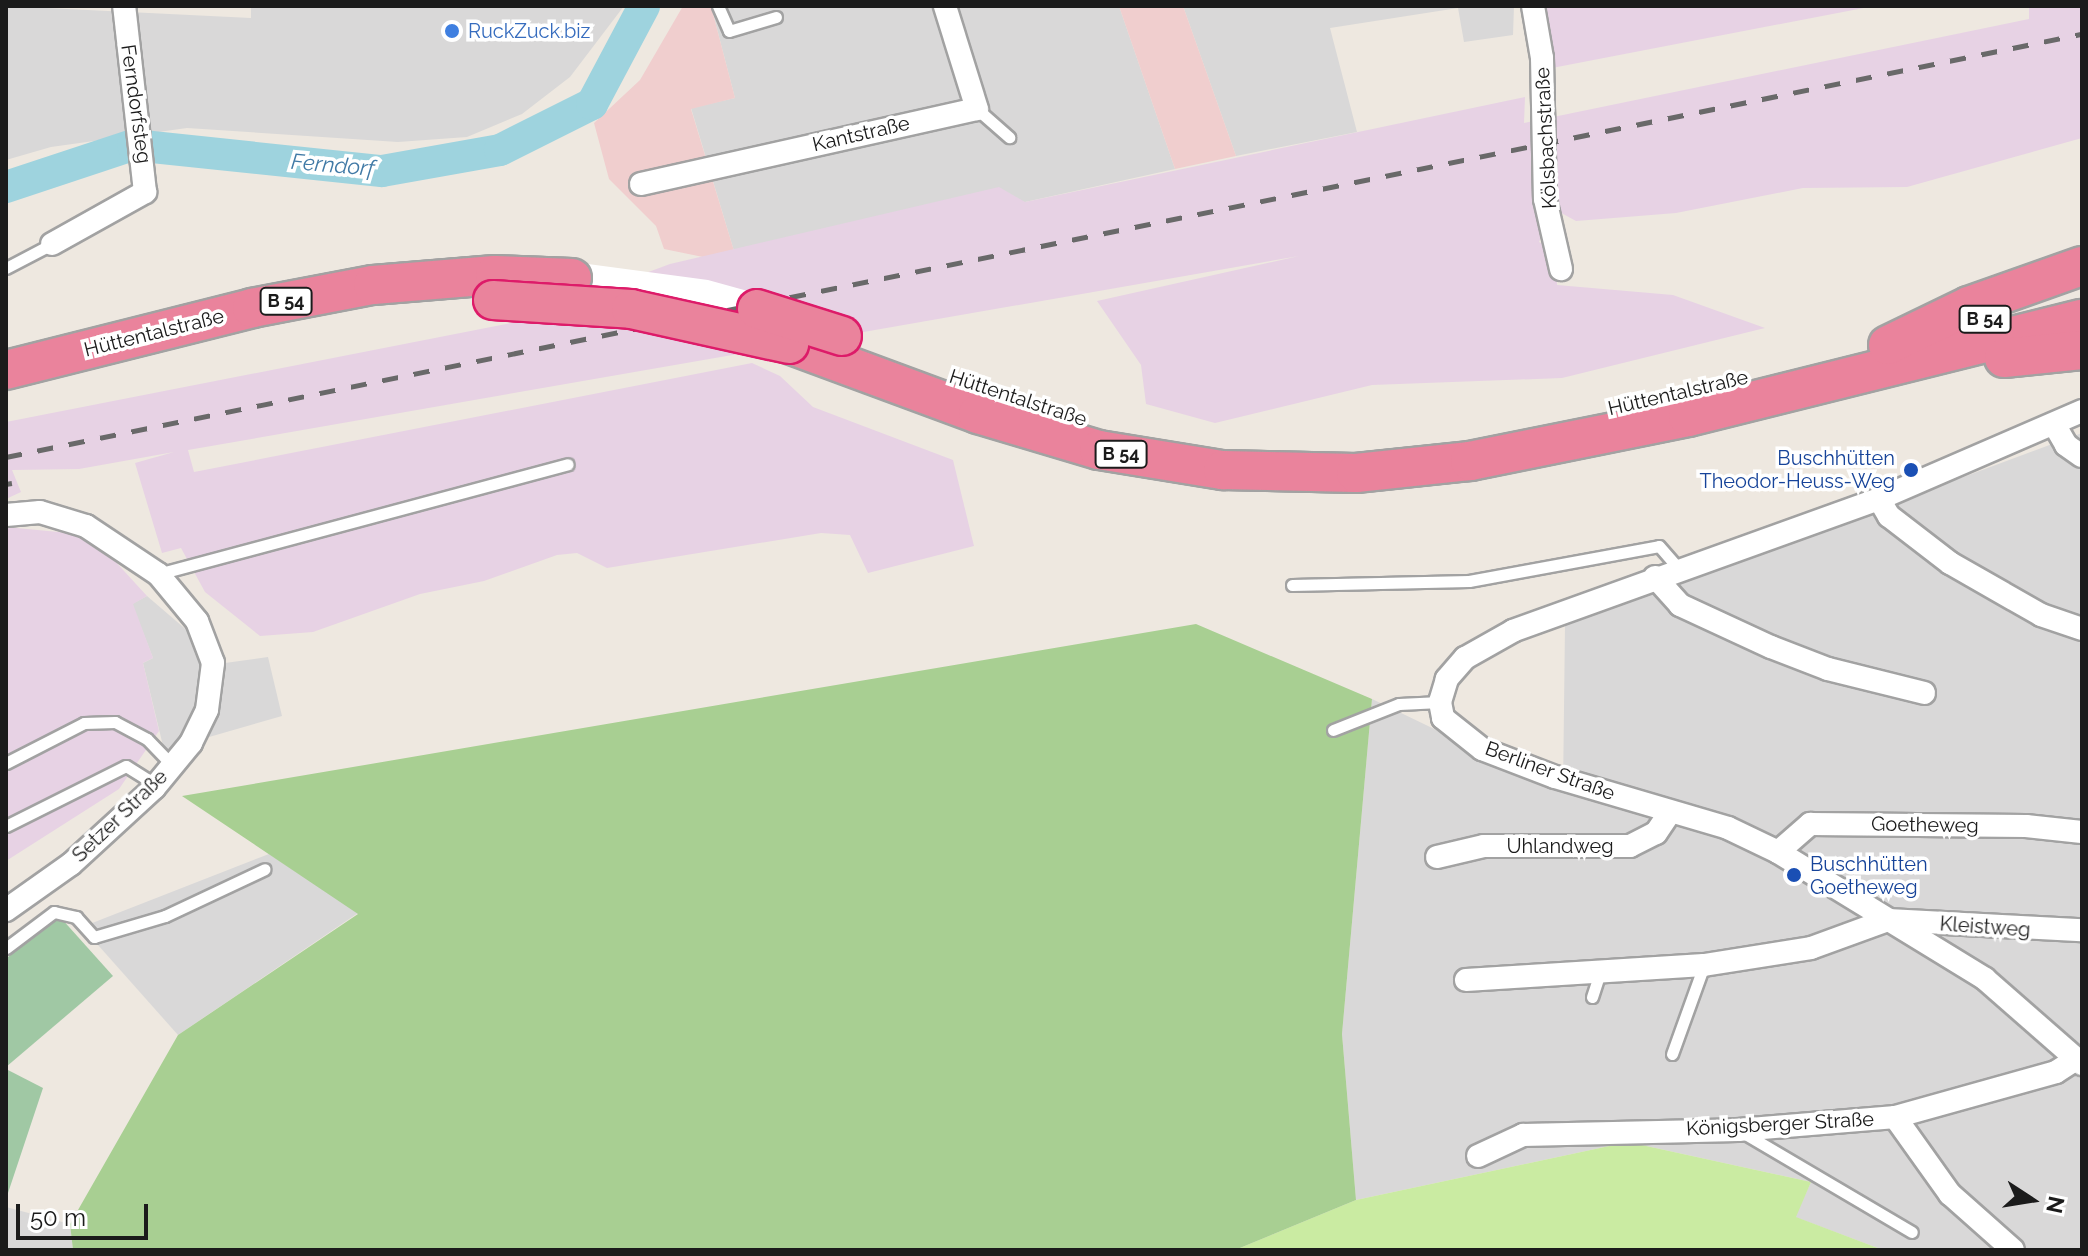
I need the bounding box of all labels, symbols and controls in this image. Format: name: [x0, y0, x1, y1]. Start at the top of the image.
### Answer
place label: RuckZuck.biz: [468, 19, 590, 43]
marker: RuckZuck.biz: [443, 22, 461, 40]
street label: Ferndorfsteg: [116, 43, 156, 165]
street label: Kölsbachstraße: [1530, 66, 1562, 210]
street label: Kantstraße: [810, 111, 912, 157]
water label: Ferndorf: [290, 148, 376, 182]
road number: B 54: [258, 287, 314, 315]
street label: Hüttentalstraße: [82, 304, 226, 362]
road number: B 54: [1957, 305, 2013, 333]
street label: Hüttentalstraße: [946, 364, 1090, 432]
street label: Hüttentalstraße: [1606, 365, 1750, 421]
road number: B 54: [1093, 440, 1149, 468]
place label: Buschhütten Theodor-Heuss-Weg: [1700, 446, 1895, 493]
marker: Buschhütten Theodor-Heuss-Weg: [1902, 461, 1920, 479]
street label: Berliner Straße: [1482, 736, 1618, 806]
street label: Setzer Straße: [67, 765, 173, 867]
street label: Goetheweg: [1871, 812, 1979, 838]
street label: Uhlandweg: [1506, 834, 1614, 858]
place label: Buschhütten Goetheweg: [1810, 852, 1928, 899]
marker: Buschhütten Goetheweg: [1785, 866, 1803, 884]
street label: Kleistweg: [1939, 912, 2031, 942]
street label: Königsberger Straße: [1685, 1107, 1875, 1141]
north arrow: [1992, 1160, 2072, 1240]
scale bar: [20, 1188, 152, 1238]
text: N: [2041, 1194, 2070, 1216]
text: 50 m: [30, 1203, 86, 1232]

